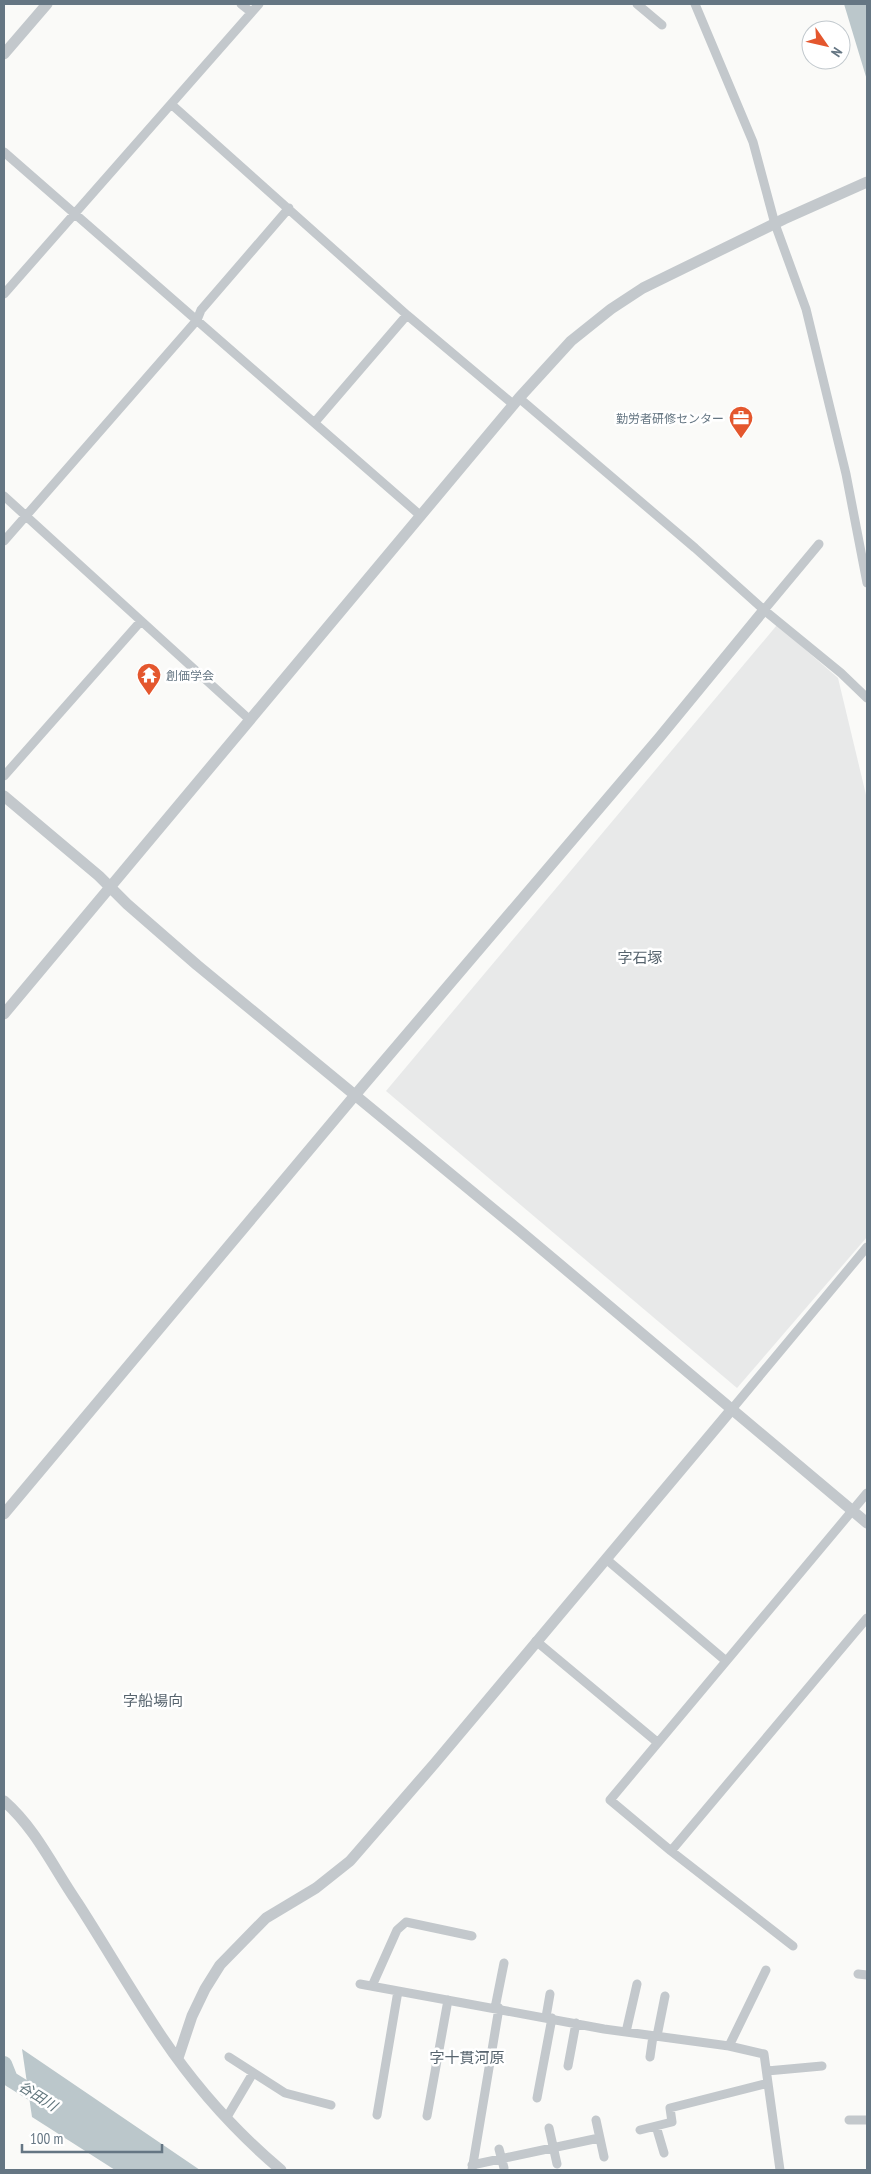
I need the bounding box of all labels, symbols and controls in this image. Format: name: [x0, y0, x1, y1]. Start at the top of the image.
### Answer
north arrow: [801, 20, 851, 70]
text: N: [827, 44, 846, 60]
office icon: 勤労者研修センター: [728, 405, 754, 439]
place label: 勤労者研修センター: [616, 411, 724, 426]
temple icon: 創価学会: [136, 662, 162, 696]
place label: 創価学会: [166, 668, 214, 683]
district label: 字石塚: [617, 948, 663, 967]
district label: 字船場向: [123, 1691, 183, 1710]
district label: 字十貫河原: [429, 2048, 505, 2067]
water label: 谷田川: [15, 2077, 62, 2116]
scale bar: [22, 2122, 162, 2154]
text: 100 m: [30, 2129, 63, 2148]

